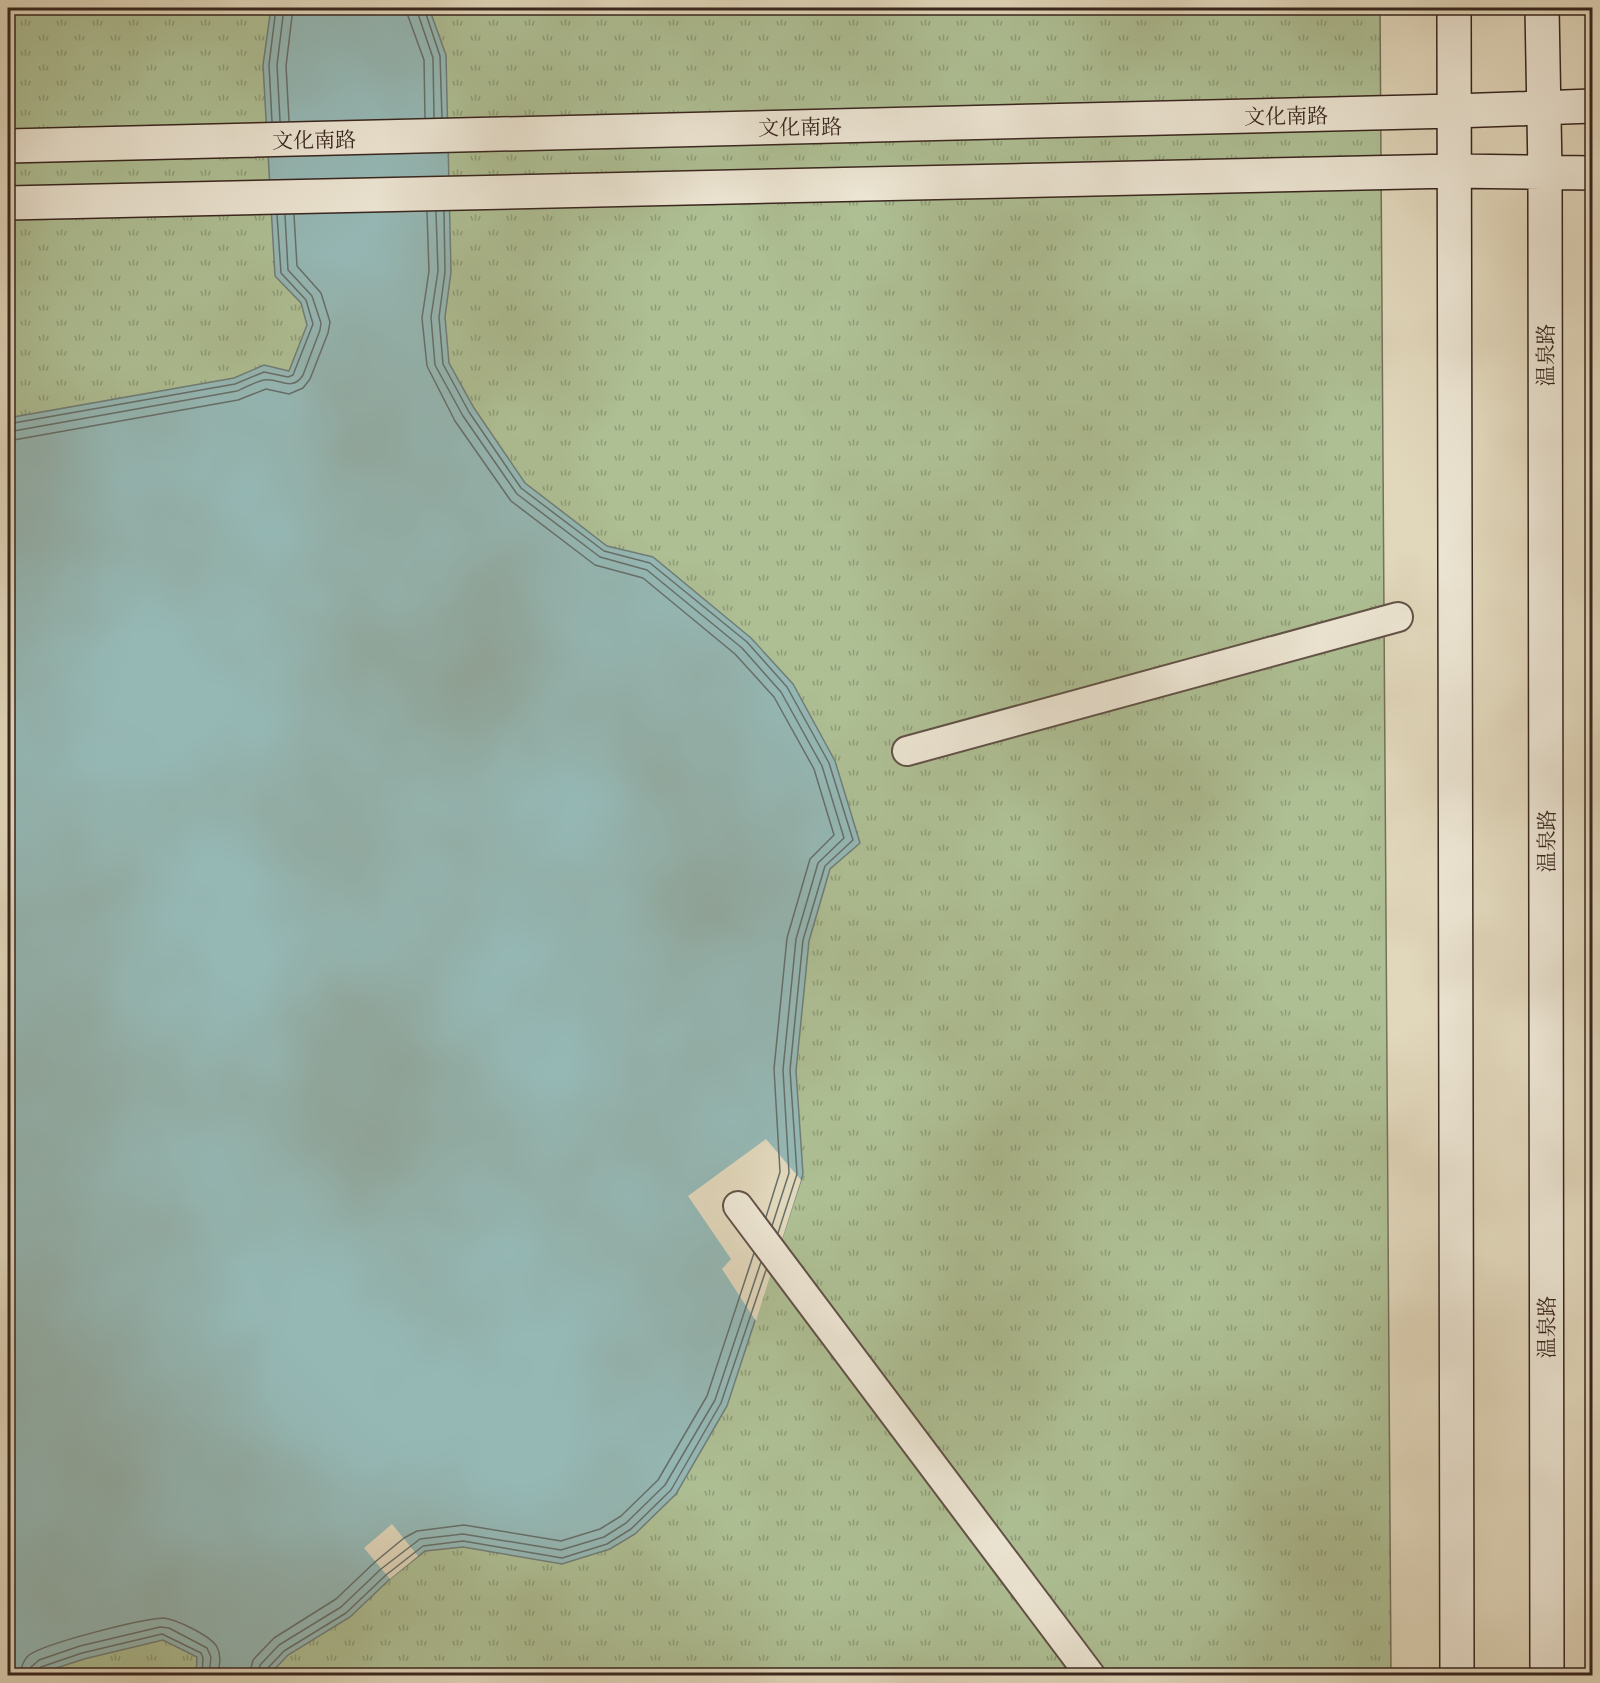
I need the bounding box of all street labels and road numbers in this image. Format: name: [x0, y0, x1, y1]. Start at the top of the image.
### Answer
street label: 文化南路: [1244, 103, 1328, 129]
street label: 文化南路: [758, 114, 842, 140]
street label: 文化南路: [272, 127, 356, 153]
street label: 温泉路: [1533, 324, 1558, 387]
street label: 温泉路: [1534, 810, 1559, 873]
street label: 温泉路: [1534, 1296, 1559, 1359]

